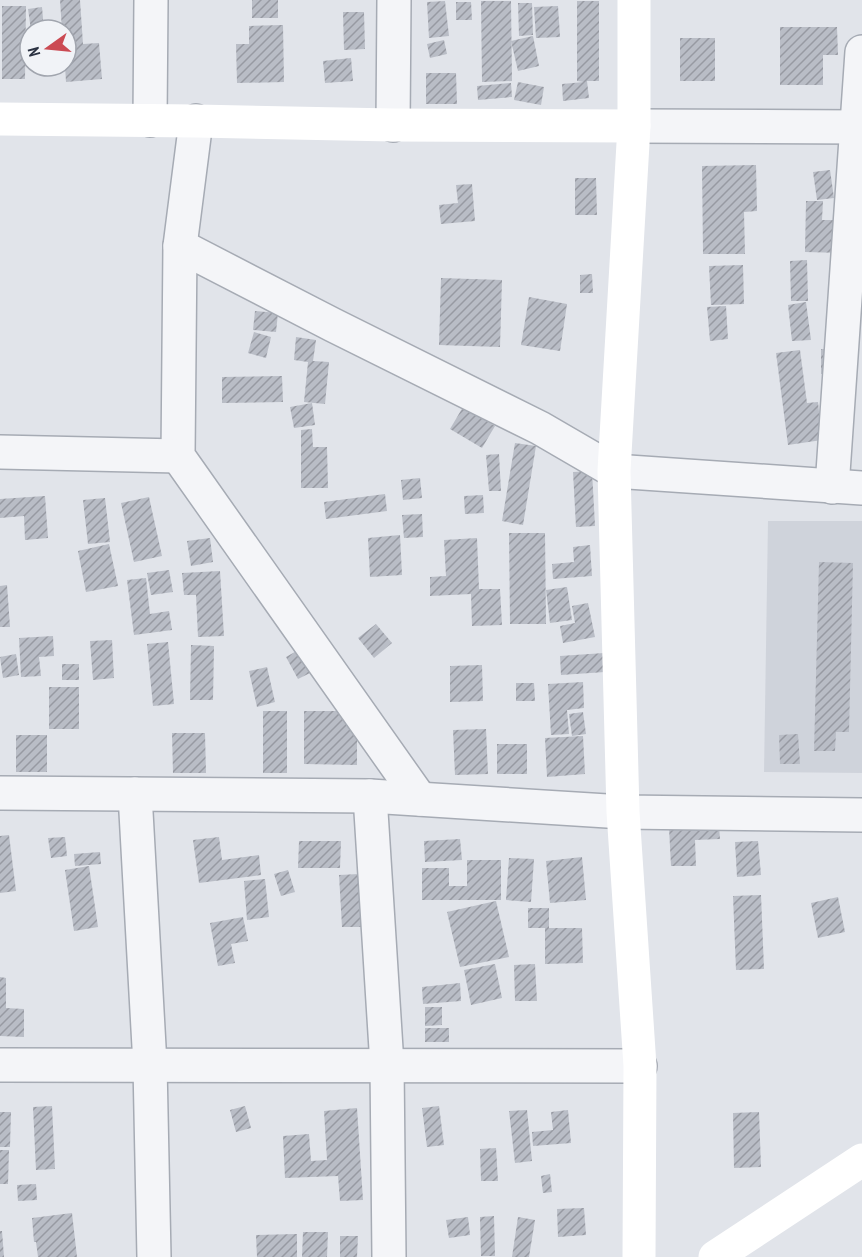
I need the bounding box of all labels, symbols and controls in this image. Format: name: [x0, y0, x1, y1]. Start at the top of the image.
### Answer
north arrow: [18, 18, 78, 78]
text: N: [23, 45, 44, 59]

